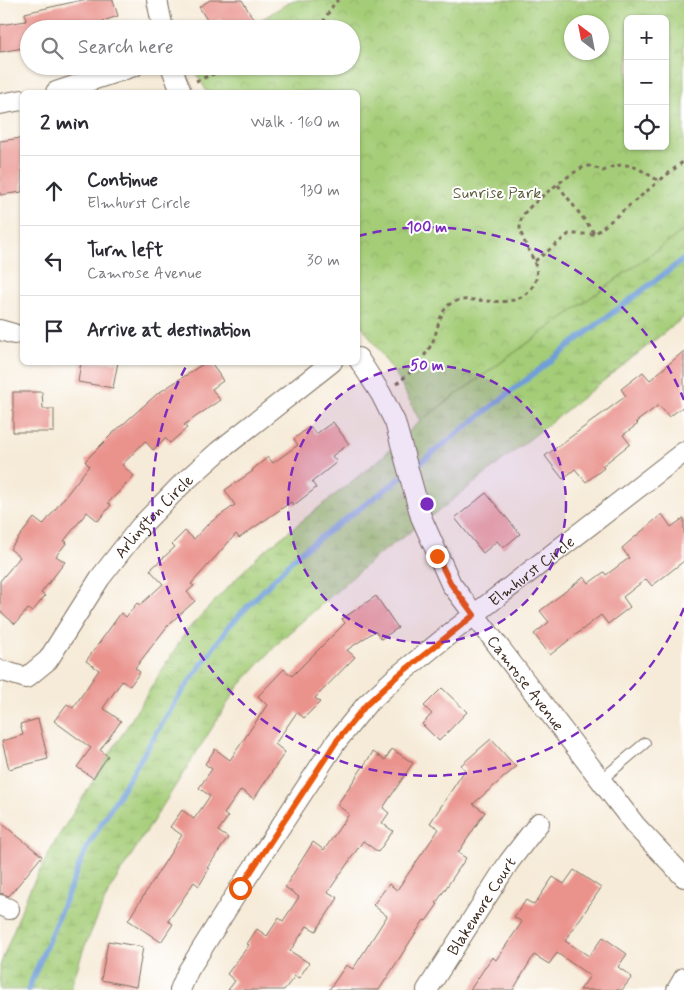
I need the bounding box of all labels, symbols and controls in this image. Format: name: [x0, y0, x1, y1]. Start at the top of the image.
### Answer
north arrow: [564, 15, 609, 60]
map controls: [624, 15, 669, 150]
button: +: [624, 15, 669, 60]
search box: [20, 20, 360, 75]
icon: search: [38, 34, 66, 62]
text: Search here: [78, 35, 174, 60]
button: −: [624, 60, 669, 105]
button: locate: [624, 105, 669, 150]
text: 2 min: [40, 109, 89, 137]
text: Walk · 160 m: [250, 112, 340, 133]
text: Continue: [87, 168, 158, 193]
icon: ahead: [40, 177, 68, 205]
text: 130 m: [299, 180, 340, 201]
park label: Sunrise Park: [453, 183, 541, 204]
text: Elmhurst Circle: [87, 193, 191, 214]
text: 100 m: [407, 218, 447, 238]
text: Turn left: [87, 238, 163, 263]
icon: left: [40, 247, 68, 275]
text: 30 m: [307, 250, 340, 271]
text: Camrose Avenue: [87, 263, 202, 284]
icon: arrive: [40, 317, 68, 345]
text: Arrive at destination: [87, 318, 251, 343]
text: 50 m: [410, 356, 444, 376]
street label: Arlington Circle: [111, 470, 199, 563]
centre of rings: [418, 495, 436, 513]
street label: Elmhurst Circle: [485, 532, 579, 612]
route end: [426, 545, 449, 568]
street label: Camrose Avenue: [482, 631, 568, 736]
street label: Blakemore Court: [443, 853, 521, 960]
route start: [229, 877, 252, 900]

